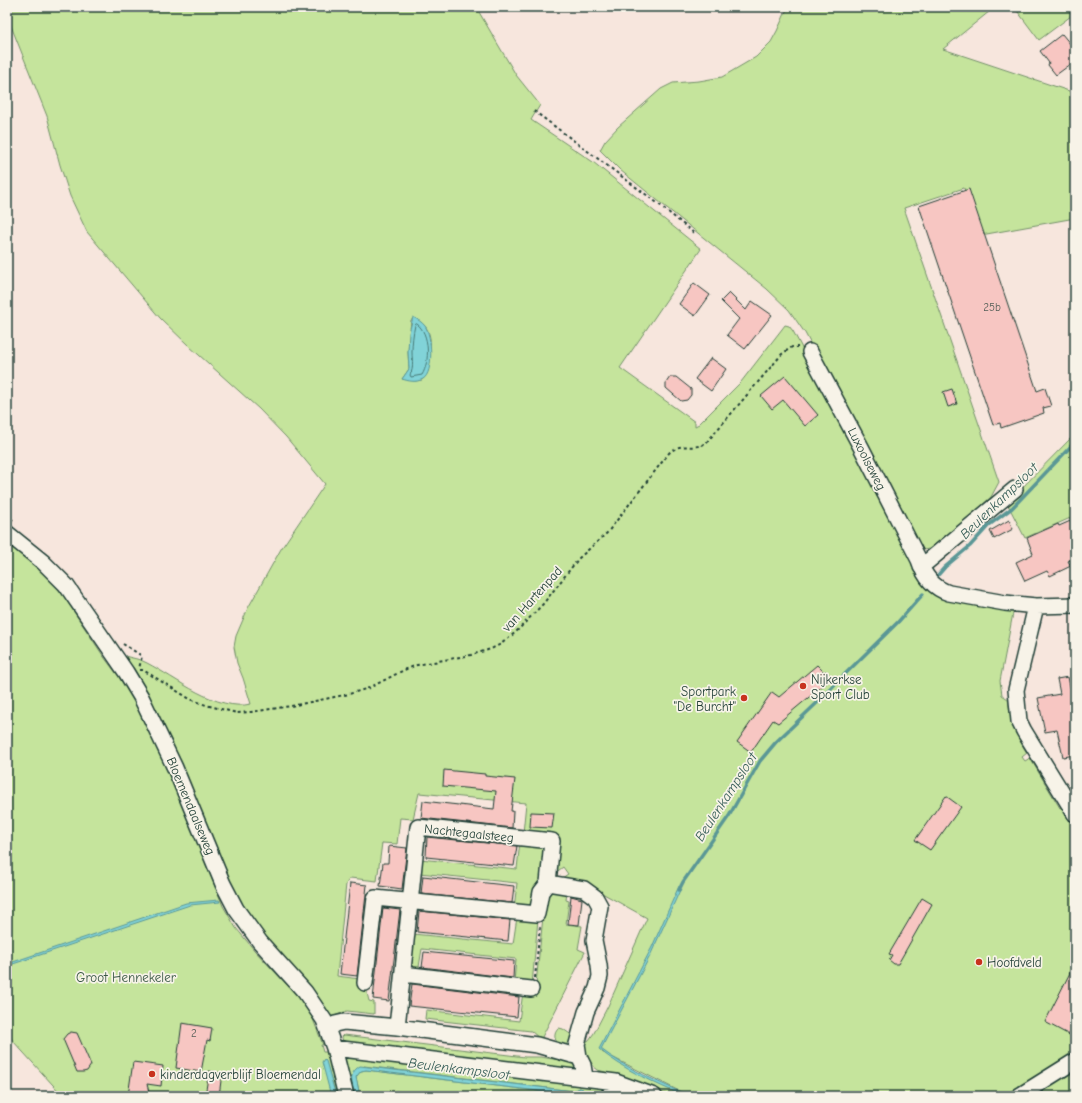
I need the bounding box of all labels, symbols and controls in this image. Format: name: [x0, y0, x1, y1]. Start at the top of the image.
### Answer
house number: 25b: [983, 301, 1001, 314]
street label: Luxoolseweg: [845, 425, 889, 493]
water label: Beulenkampsloot: [956, 458, 1043, 543]
street label: van Hartenpad: [498, 563, 565, 635]
place label: Nijkerkse Sport Club: [811, 672, 870, 702]
marker: Nijkerkse Sport Club: [798, 681, 808, 691]
place label: Sportpark "De Burcht": [673, 684, 737, 714]
marker: Sportpark "De Burcht": [739, 693, 749, 703]
water label: Beulenkampsloot: [691, 748, 762, 844]
street label: Bloemendaalseweg: [164, 755, 218, 857]
street label: Nachtegaalsteeg: [423, 821, 515, 845]
place label: Hoofdveld: [987, 955, 1042, 970]
marker: Hoofdveld: [974, 957, 984, 967]
park label: Groot Hennekeler: [76, 970, 177, 985]
house number: 2: [191, 1027, 197, 1040]
water label: Beulenkampsloot: [407, 1054, 512, 1084]
place label: kinderdagverblijf Bloemendal: [160, 1067, 321, 1082]
marker: kinderdagverblijf Bloemendal: [147, 1069, 157, 1079]

